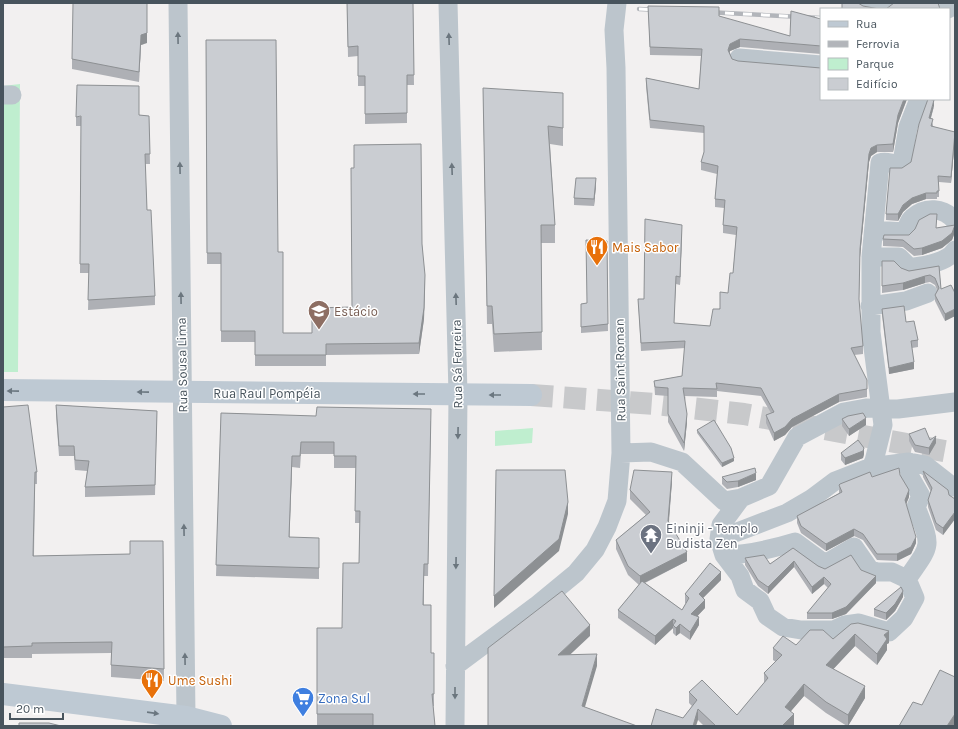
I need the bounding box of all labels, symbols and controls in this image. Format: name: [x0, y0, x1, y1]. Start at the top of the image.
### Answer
legend: [820, 8, 950, 100]
text: Rua: [856, 17, 877, 31]
one-way arrow: [175, 31, 181, 44]
one-way arrow: [445, 33, 452, 45]
text: Ferrovia: [856, 37, 900, 51]
text: Parque: [856, 57, 894, 71]
text: Edifício: [856, 77, 897, 91]
one-way arrow: [177, 161, 183, 174]
one-way arrow: [449, 162, 455, 175]
restaurant icon: Mais Sabor: [584, 234, 610, 267]
place label: Mais Sabor: [612, 240, 679, 255]
one-way arrow: [178, 291, 184, 304]
one-way arrow: [452, 293, 459, 305]
school or university icon: Estácio: [306, 298, 332, 331]
place label: Estácio: [334, 304, 378, 319]
street label: Rua Sousa Lima: [174, 317, 190, 413]
street label: Rua Saint Roman: [612, 318, 628, 422]
street label: Rua Sá Ferreira: [449, 319, 465, 409]
street label: Rua Raul Pompéia: [213, 386, 321, 401]
one-way arrow: [6, 388, 19, 394]
one-way arrow: [136, 389, 149, 395]
one-way arrow: [412, 391, 425, 397]
one-way arrow: [488, 392, 501, 398]
one-way arrow: [455, 427, 461, 440]
place label: Eininji - Templo Budista Zen: [666, 521, 758, 551]
temple icon: Eininji - Templo Budista Zen: [638, 522, 664, 555]
one-way arrow: [181, 523, 187, 536]
one-way arrow: [453, 557, 460, 569]
one-way arrow: [182, 652, 188, 665]
restaurant icon: Ume Sushi: [139, 667, 165, 700]
place label: Ume Sushi: [168, 673, 233, 688]
supermarket icon: Zona Sul: [290, 685, 316, 718]
one-way arrow: [452, 687, 458, 700]
place label: Zona Sul: [318, 691, 370, 706]
scale bar: [10, 695, 63, 721]
text: 20 m: [16, 702, 44, 716]
one-way arrow: [147, 710, 159, 716]

